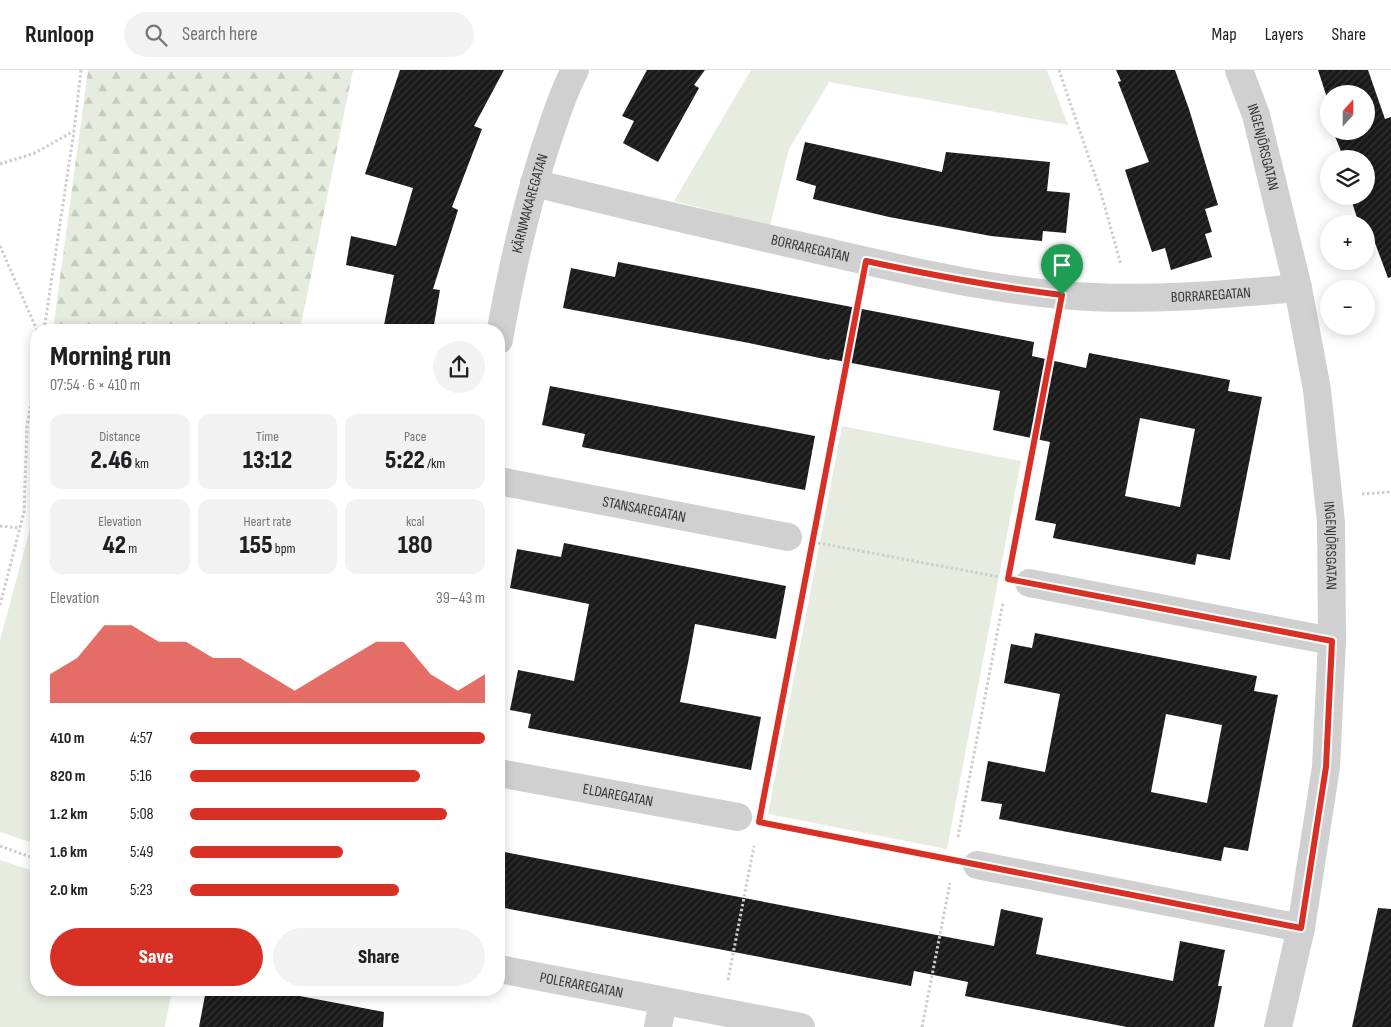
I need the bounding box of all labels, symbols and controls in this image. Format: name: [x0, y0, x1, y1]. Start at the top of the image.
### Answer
search box: [124, 12, 474, 57]
text: Runloop: [25, 20, 94, 49]
icon: search: [142, 21, 170, 49]
text: Search here: [182, 23, 258, 46]
text: Map: [1212, 24, 1237, 45]
text: Layers: [1265, 24, 1304, 45]
text: Share: [1332, 24, 1366, 45]
north arrow: [1320, 85, 1375, 140]
map controls: [1320, 85, 1375, 335]
street label: INGENJÖRSGATAN: [1243, 101, 1283, 192]
button: layers: [1320, 150, 1375, 205]
street label: KÄRNMAKAREGATAN: [507, 151, 552, 255]
button: +: [1320, 215, 1375, 270]
street label: BORRAREGATAN: [769, 230, 852, 266]
pin: [1041, 244, 1083, 295]
icon: arrive: [1048, 251, 1076, 279]
button: −: [1320, 280, 1375, 335]
street label: BORRAREGATAN: [1170, 283, 1251, 307]
text: Morning run: [50, 340, 171, 373]
button: share: [433, 341, 485, 393]
text: 07:54 · 6 × 410 m: [50, 376, 140, 395]
text: Distance: [99, 428, 140, 445]
text: Time: [256, 428, 279, 445]
text: Pace: [404, 428, 426, 445]
text: 2.46: [91, 445, 133, 476]
text: 13:12: [243, 445, 292, 476]
text: 5:22: [385, 445, 425, 476]
text: km: [133, 455, 149, 472]
text: /km: [425, 455, 445, 472]
street label: STANSAREGATAN: [601, 492, 688, 527]
street label: INGENJÖRSGATAN: [1319, 500, 1341, 590]
text: Elevation: [98, 513, 141, 530]
text: Heart rate: [244, 513, 291, 530]
text: kcal: [406, 513, 424, 530]
text: 42: [102, 530, 126, 561]
text: 155: [240, 530, 273, 561]
text: 180: [398, 530, 433, 561]
text: m: [126, 540, 137, 557]
text: bpm: [273, 540, 295, 557]
text: Elevation: [50, 589, 99, 608]
text: 39–43 m: [436, 589, 485, 608]
text: 410 m: [50, 729, 84, 748]
text: 4:57: [130, 729, 152, 748]
text: 820 m: [50, 767, 85, 786]
text: 5:16: [130, 767, 152, 786]
street label: ELDAREGATAN: [581, 779, 655, 811]
text: 1.2 km: [50, 805, 88, 824]
text: 5:08: [130, 805, 154, 824]
text: 1.6 km: [50, 843, 87, 862]
text: 5:49: [130, 843, 153, 862]
text: 2.0 km: [50, 881, 88, 900]
text: 5:23: [130, 881, 153, 900]
button: Save: [50, 928, 263, 986]
button: Share: [273, 928, 485, 986]
street label: POLERAREGATAN: [538, 968, 625, 1002]

